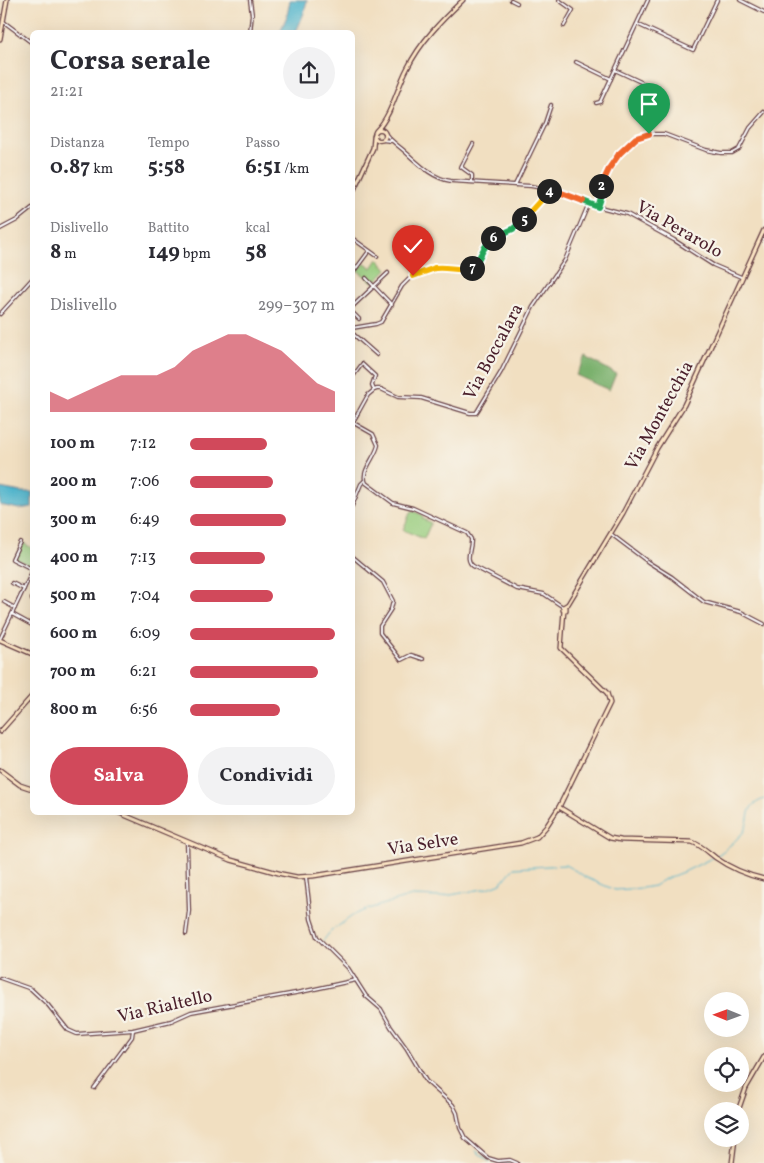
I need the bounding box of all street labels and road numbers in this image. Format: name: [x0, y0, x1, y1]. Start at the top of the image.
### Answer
street label: Via Perarolo: [631, 195, 727, 265]
street label: Via Boccalara: [458, 299, 530, 405]
street label: Via Montecchia: [620, 357, 700, 475]
street label: Via Selve: [386, 827, 460, 863]
street label: Via Rialtello: [115, 984, 215, 1030]

